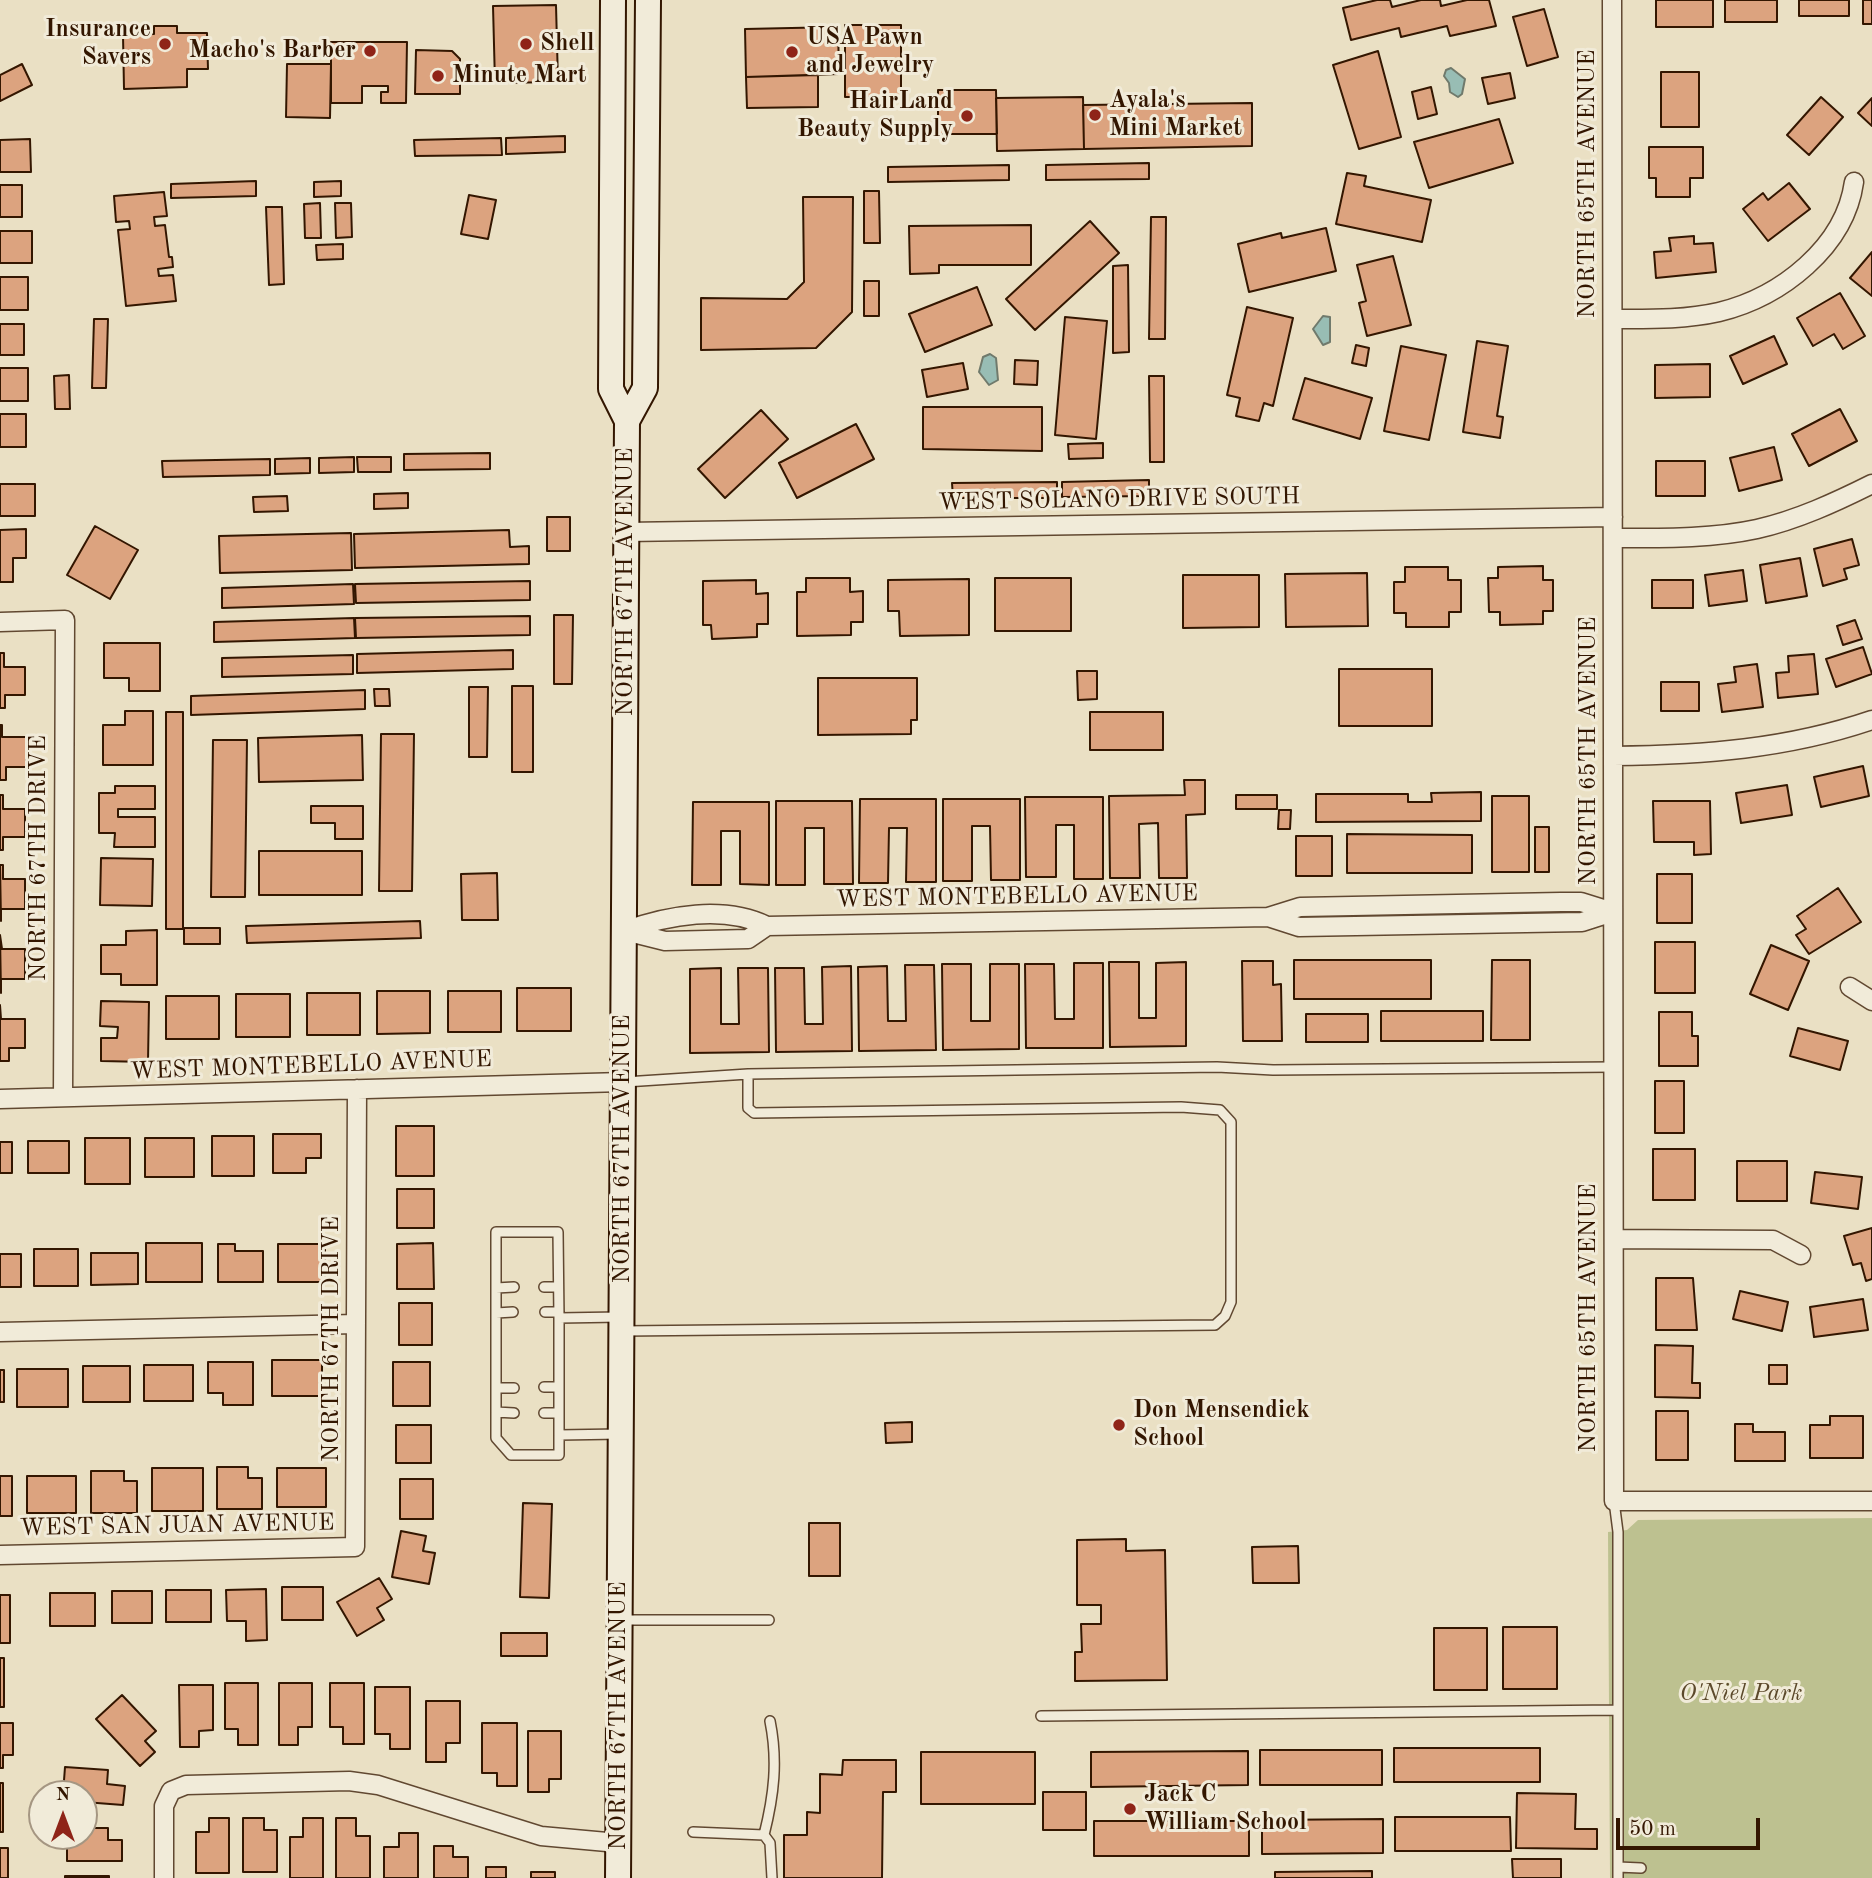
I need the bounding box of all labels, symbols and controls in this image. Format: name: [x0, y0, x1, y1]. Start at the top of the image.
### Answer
place label: Insurance Savers: [45, 16, 151, 72]
place label: USA Pawn and Jewelry: [806, 24, 934, 80]
place label: Shell: [540, 30, 594, 58]
marker: Insurance Savers: [157, 36, 173, 52]
marker: Shell: [518, 36, 534, 52]
place label: Macho's Barber: [189, 37, 356, 65]
marker: Macho's Barber: [362, 43, 378, 59]
marker: USA Pawn and Jewelry: [784, 44, 800, 60]
street label: NORTH 65TH AVENUE: [1574, 49, 1602, 319]
place label: Minute Mart: [452, 62, 586, 90]
marker: Minute Mart: [430, 68, 446, 84]
place label: Ayala's Mini Market: [1109, 87, 1242, 143]
place label: HairLand Beauty Supply: [797, 88, 953, 144]
marker: Ayala's Mini Market: [1087, 107, 1103, 123]
marker: HairLand Beauty Supply: [959, 108, 975, 124]
street label: NORTH 67TH AVENUE: [612, 447, 640, 717]
street label: WEST SOLANO DRIVE SOUTH: [938, 482, 1300, 518]
street label: NORTH 65TH AVENUE: [1575, 616, 1603, 886]
street label: NORTH 67TH DRIVE: [25, 735, 53, 981]
street label: WEST MONTEBELLO AVENUE: [836, 879, 1198, 915]
street label: NORTH 67TH AVENUE: [609, 1014, 637, 1284]
street label: WEST MONTEBELLO AVENUE: [130, 1045, 492, 1087]
street label: NORTH 65TH AVENUE: [1575, 1183, 1603, 1453]
street label: NORTH 67TH DRIVE: [318, 1216, 346, 1462]
place label: Don Mensendick School: [1133, 1397, 1310, 1453]
marker: Don Mensendick School: [1111, 1417, 1127, 1433]
street label: WEST SAN JUAN AVENUE: [19, 1509, 335, 1543]
street label: NORTH 67TH AVENUE: [605, 1581, 633, 1851]
park label: O'Niel Park: [1680, 1680, 1802, 1708]
north arrow: [28, 1780, 98, 1850]
place label: Jack C William School: [1144, 1781, 1307, 1837]
text: N: [56, 1786, 70, 1805]
marker: Jack C William School: [1122, 1801, 1138, 1817]
scale bar: [1620, 1804, 1764, 1848]
text: 50 m: [1629, 1819, 1676, 1840]

